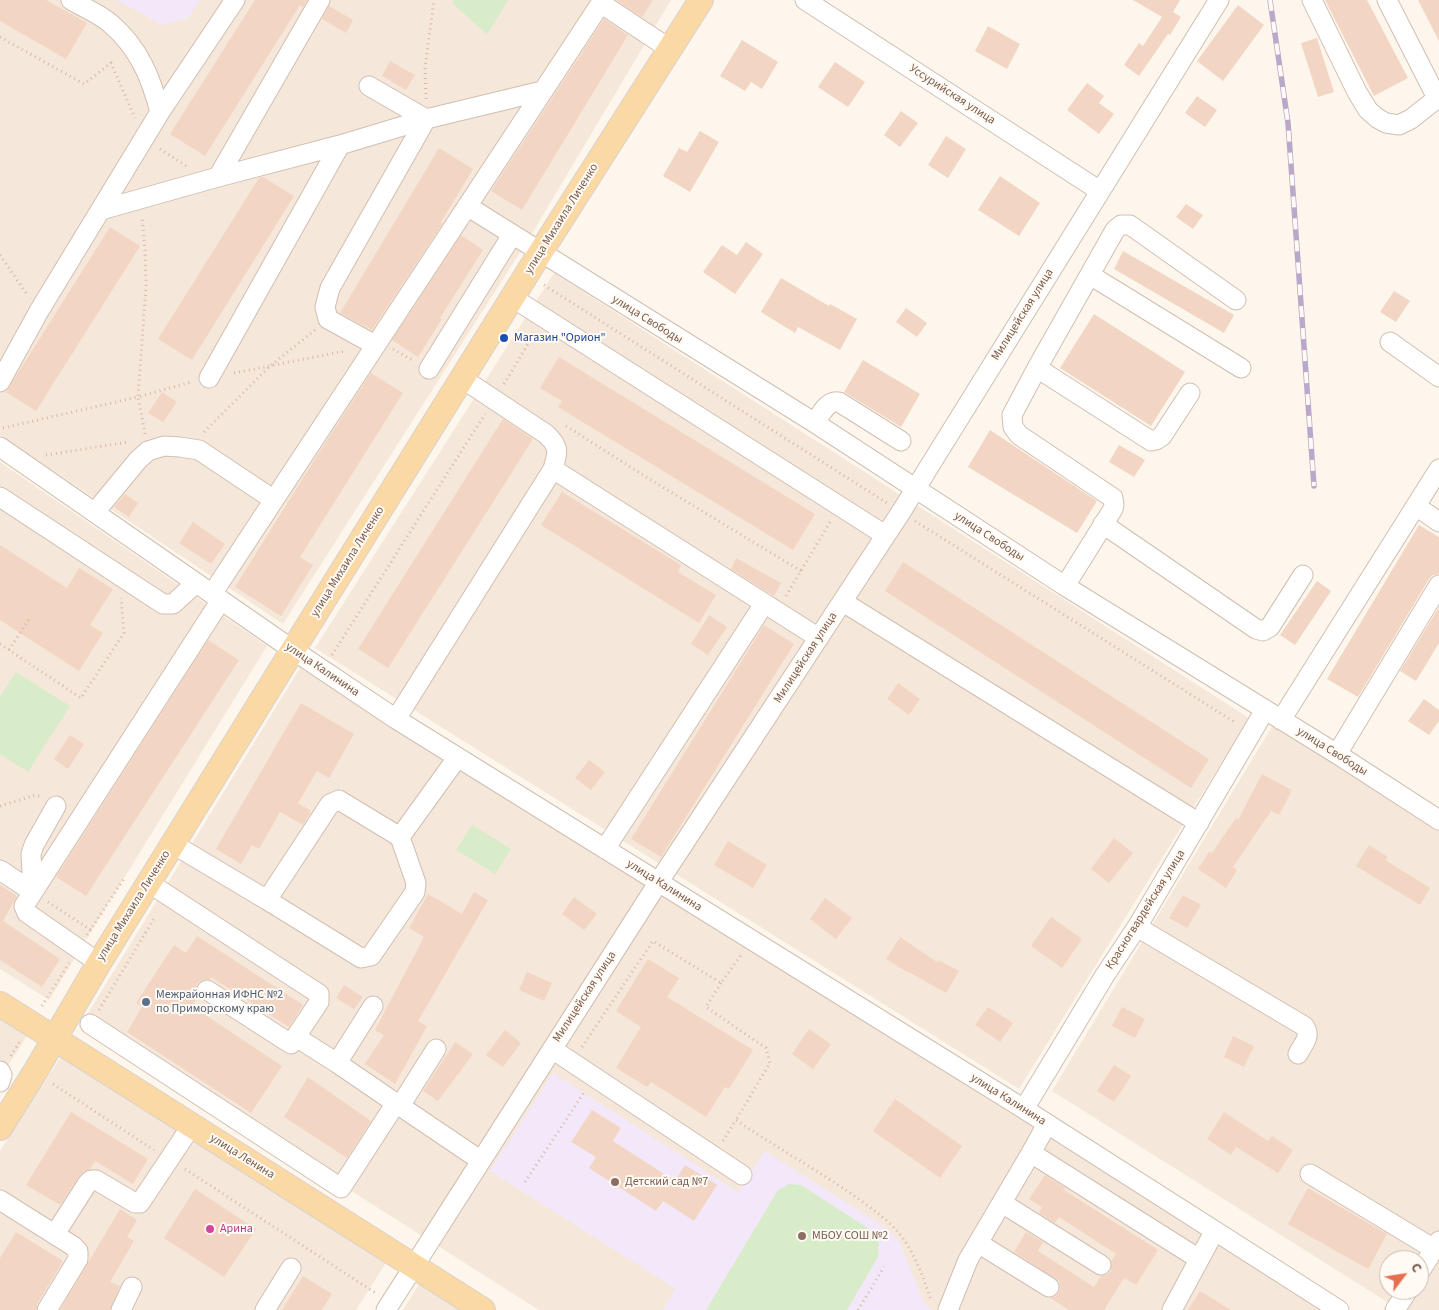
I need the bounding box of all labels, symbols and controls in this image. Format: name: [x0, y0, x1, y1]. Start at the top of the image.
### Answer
street label: Уссурийская улица: [906, 62, 998, 128]
street label: улица Михаила Личенко: [522, 161, 602, 277]
street label: Милицейская улица: [989, 266, 1057, 364]
street label: улица Свободы: [609, 292, 685, 348]
place label: Магазин "Орион": [514, 331, 606, 345]
marker: Магазин "Орион": [498, 332, 510, 344]
street label: улица Михаила Личенко: [308, 504, 388, 620]
street label: улица Свободы: [951, 509, 1027, 565]
street label: Милицейская улица: [771, 610, 841, 706]
street label: улица Калинина: [282, 640, 362, 700]
street label: улица Свободы: [1294, 724, 1370, 780]
street label: Красногвардейская улица: [1103, 847, 1189, 973]
street label: улица Михаила Личенко: [94, 848, 174, 964]
street label: улица Калинина: [624, 857, 704, 915]
street label: Милицейская улица: [550, 949, 620, 1045]
place label: Межрайонная ИФНС №2 по Приморскому краю: [156, 988, 283, 1016]
marker: Межрайонная ИФНС №2 по Приморскому краю: [140, 996, 152, 1008]
street label: улица Калинина: [968, 1071, 1048, 1129]
street label: улица Ленина: [207, 1131, 277, 1183]
place label: Детский сад №7: [625, 1175, 708, 1189]
marker: Детский сад №7: [609, 1176, 621, 1188]
place label: Арина: [220, 1222, 253, 1236]
marker: Арина: [204, 1223, 216, 1235]
place label: МБОУ СОШ №2: [812, 1229, 888, 1243]
marker: МБОУ СОШ №2: [796, 1230, 808, 1242]
north arrow: [1379, 1250, 1429, 1300]
text: С: [1405, 1259, 1427, 1276]

